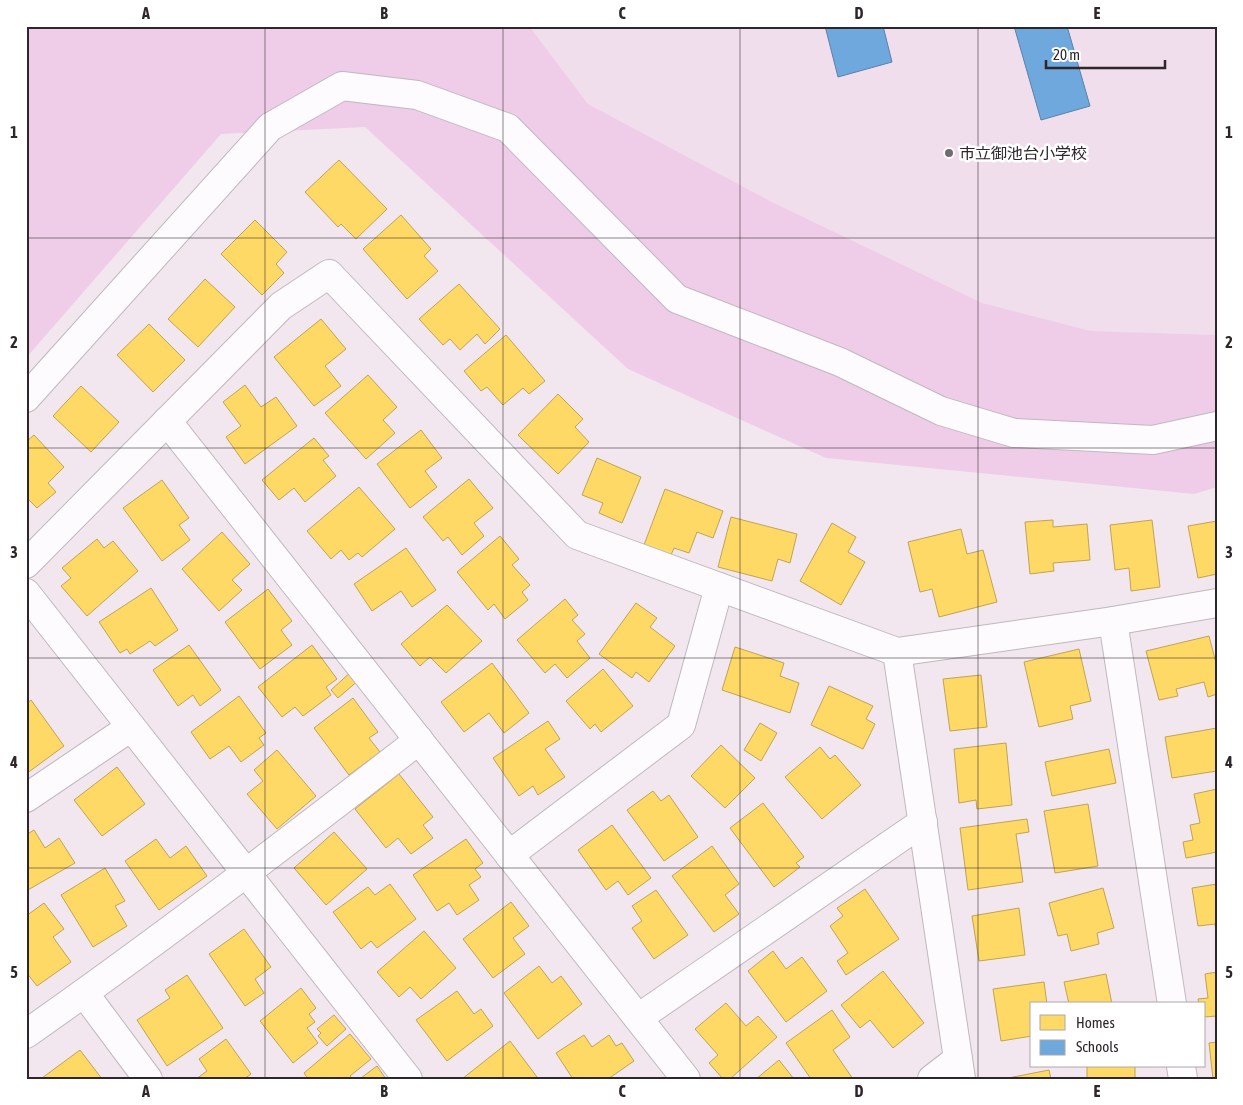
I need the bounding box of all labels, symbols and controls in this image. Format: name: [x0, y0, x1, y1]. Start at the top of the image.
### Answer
text: A: [141, 4, 150, 22]
text: B: [380, 4, 388, 22]
text: C: [618, 4, 626, 22]
text: D: [855, 4, 864, 22]
text: E: [1094, 4, 1101, 22]
scale bar: [1046, 38, 1164, 70]
text: 20 m: [1053, 46, 1080, 63]
text: 1: [10, 123, 18, 141]
text: 1: [1225, 123, 1233, 141]
place label: 市立御池台小学校: [959, 144, 1087, 162]
marker: 市立御池台小学校: [943, 147, 955, 159]
text: 2: [10, 333, 18, 351]
text: 2: [1225, 333, 1233, 351]
text: 3: [10, 543, 18, 561]
text: 3: [1225, 543, 1233, 561]
text: 4: [9, 753, 18, 771]
text: 4: [1224, 753, 1233, 771]
text: 5: [10, 963, 18, 981]
text: 5: [1225, 963, 1233, 981]
legend: [1030, 1002, 1206, 1068]
text: Homes: [1076, 1014, 1115, 1031]
text: Schools: [1076, 1038, 1119, 1055]
text: A: [141, 1082, 150, 1100]
text: B: [380, 1082, 388, 1100]
text: C: [618, 1082, 626, 1100]
text: D: [855, 1082, 864, 1100]
text: E: [1094, 1082, 1101, 1100]

